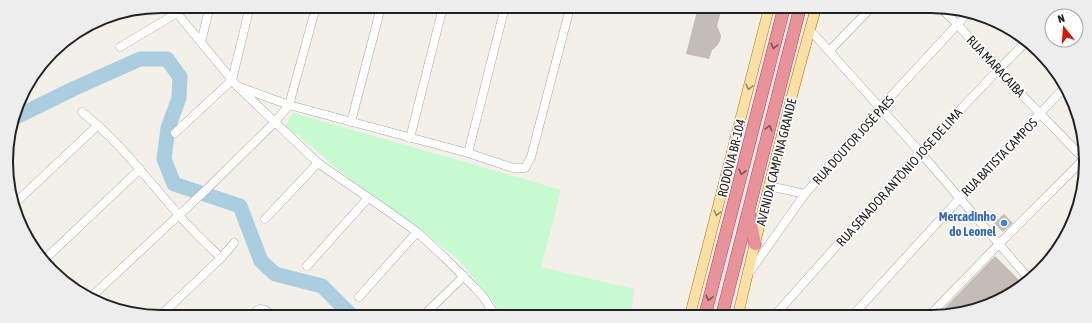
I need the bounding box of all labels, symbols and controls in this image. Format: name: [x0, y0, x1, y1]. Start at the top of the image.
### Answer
north arrow: [1044, 8, 1084, 48]
text: N: [1056, 12, 1066, 25]
street label: RUA MARACAIBA: [963, 33, 1028, 101]
one-way arrow: [771, 43, 779, 49]
one-way arrow: [745, 83, 754, 90]
street label: RUA DOUTOR JOSÉ PAES: [810, 93, 897, 188]
street label: AVENIDA CAMPINA GRANDE: [753, 96, 800, 228]
street label: RUA SENADOR ANTÔNIO JOSE DE LIMA: [833, 105, 966, 249]
street label: RUA BATISTA CAMPOS: [958, 115, 1041, 199]
street label: RODOVIA BR-104: [715, 117, 748, 199]
one-way arrow: [765, 125, 773, 131]
one-way arrow: [738, 168, 747, 175]
one-way arrow: [713, 209, 721, 216]
place label: Mercadinho do Leonel: [939, 209, 997, 239]
marker: Mercadinho do Leonel: [999, 218, 1009, 228]
one-way arrow: [706, 295, 714, 301]

